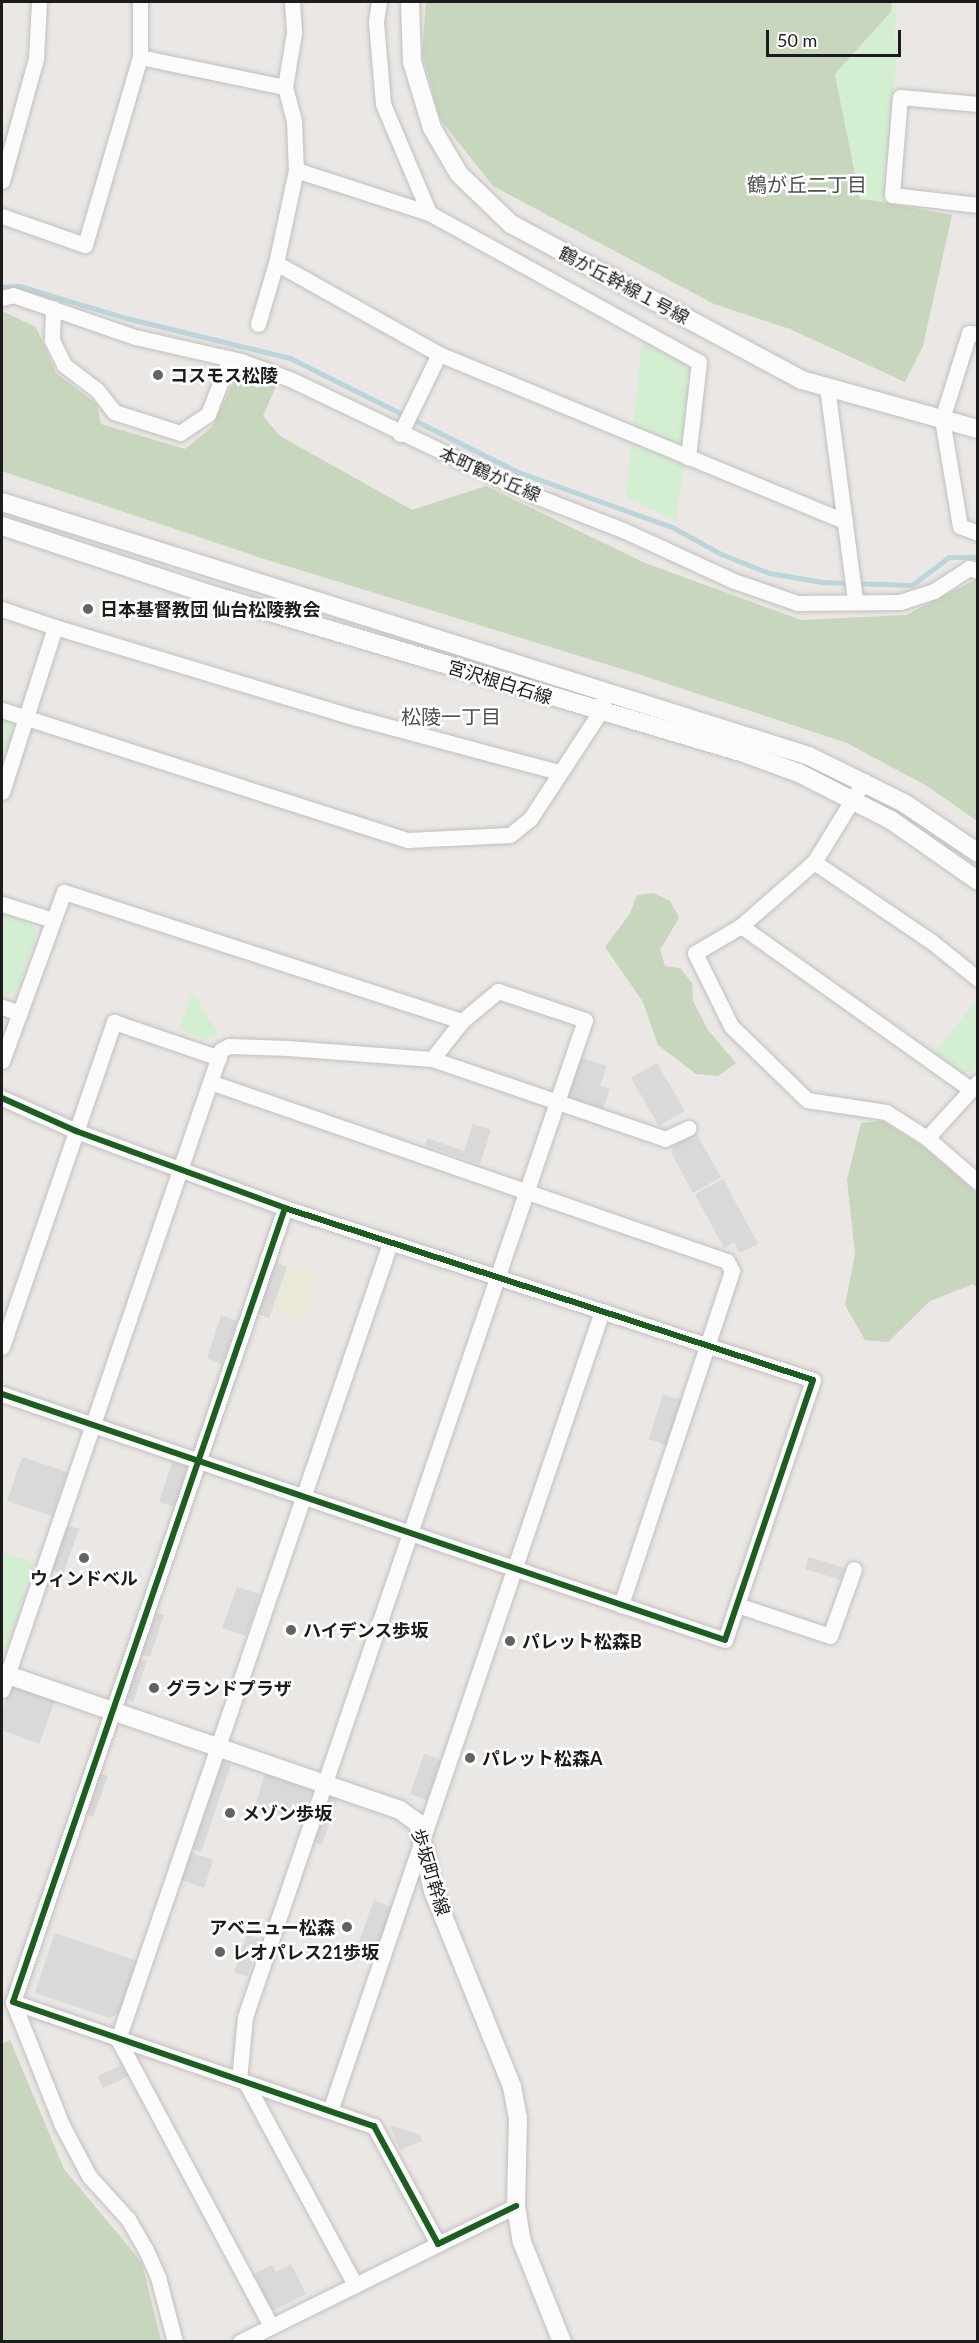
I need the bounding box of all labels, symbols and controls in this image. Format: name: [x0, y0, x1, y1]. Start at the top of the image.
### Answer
scale bar: [769, 18, 904, 56]
text: 50 m: [777, 29, 817, 51]
district label: 鶴が丘二丁目: [747, 172, 867, 196]
street label: 鶴が丘幹線１号線: [555, 242, 693, 328]
place label: コスモス松陵: [170, 364, 278, 386]
marker: コスモス松陵: [151, 368, 165, 382]
street label: 本町鶴が丘線: [436, 442, 544, 506]
place label: 日本基督教団 仙台松陵教会: [100, 598, 320, 620]
marker: 日本基督教団 仙台松陵教会: [81, 602, 95, 616]
street label: 宮沢根白石線: [445, 656, 555, 708]
district label: 松陵一丁目: [401, 704, 501, 728]
marker: ウィンドベル: [77, 1551, 91, 1565]
place label: ウィンドベル: [30, 1567, 138, 1589]
place label: ハイデンス歩坂: [303, 1619, 429, 1641]
marker: ハイデンス歩坂: [284, 1623, 298, 1637]
place label: パレット松森B: [522, 1630, 642, 1652]
marker: パレット松森B: [503, 1634, 517, 1648]
place label: グランドプラザ: [166, 1677, 292, 1699]
marker: グランドプラザ: [147, 1681, 161, 1695]
place label: パレット松森A: [482, 1747, 603, 1769]
marker: パレット松森A: [463, 1751, 477, 1765]
place label: メゾン歩坂: [242, 1802, 332, 1824]
marker: メゾン歩坂: [223, 1806, 237, 1820]
street label: 歩坂町幹線: [408, 1826, 454, 1918]
place label: アベニュー松森: [209, 1916, 335, 1938]
marker: アベニュー松森: [340, 1920, 354, 1934]
place label: レオパレス21歩坂: [232, 1941, 379, 1963]
marker: レオパレス21歩坂: [213, 1945, 227, 1959]

